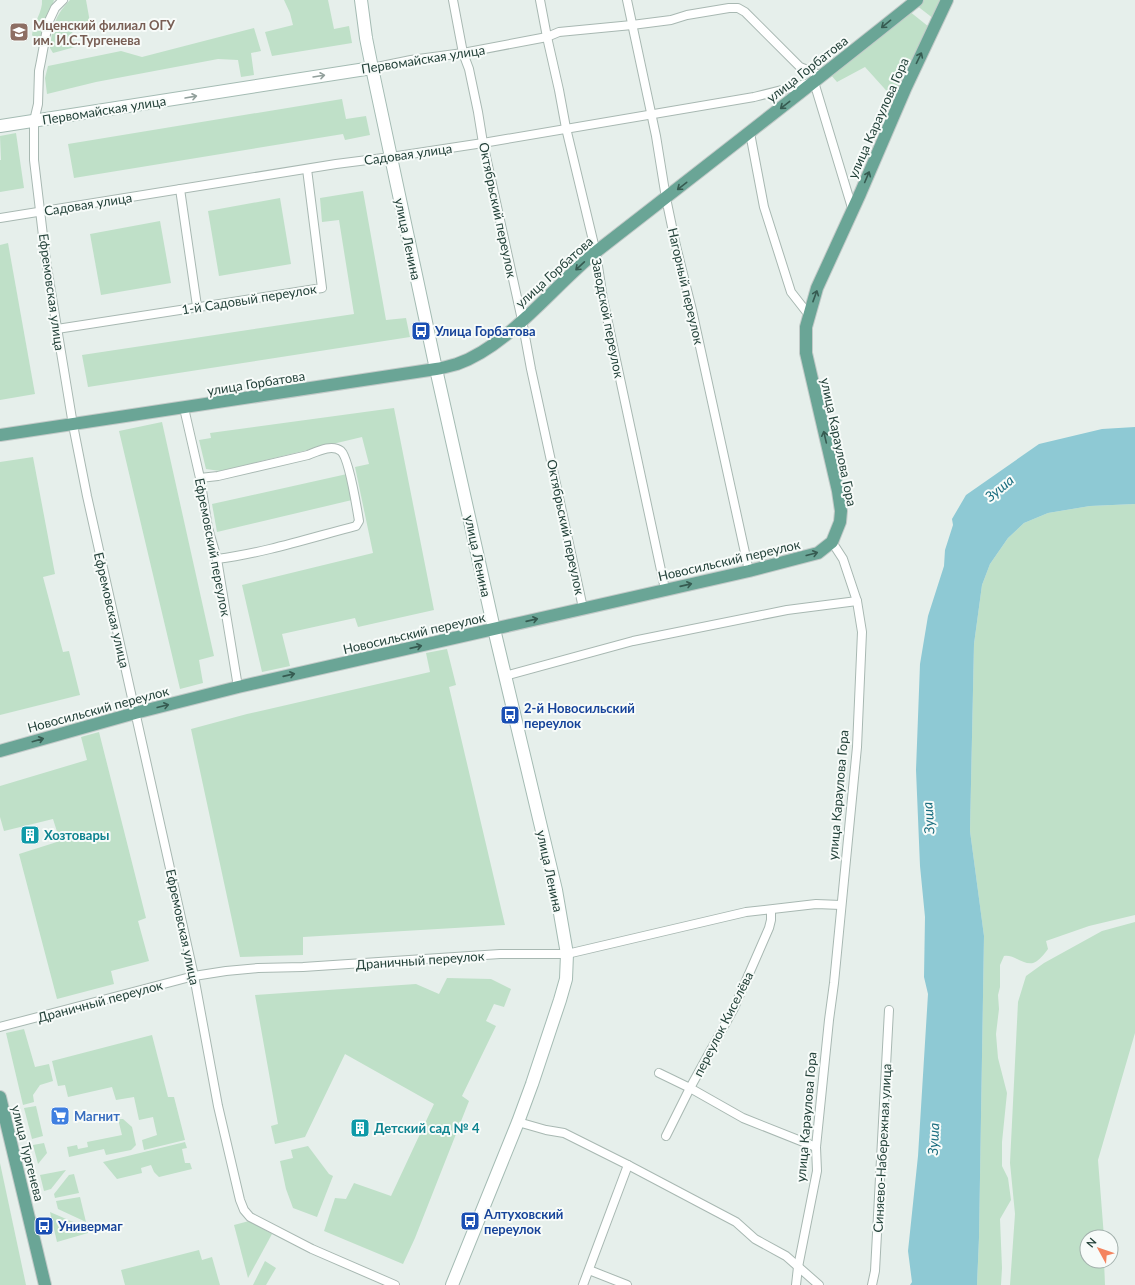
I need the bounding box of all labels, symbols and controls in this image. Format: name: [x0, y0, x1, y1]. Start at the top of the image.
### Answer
place label: Мценский филиал ОГУ им. И.С.Тургенева: [33, 17, 176, 48]
one-way arrow: [881, 20, 892, 29]
school or university icon: Мценский филиал ОГУ им. И.С.Тургенева: [8, 21, 30, 43]
street label: улица Горбатова: [763, 32, 851, 106]
street label: Первомайская улица: [360, 41, 486, 77]
one-way arrow: [916, 52, 923, 64]
street label: улица Караулова Гора: [844, 55, 912, 181]
one-way arrow: [312, 72, 325, 80]
street label: Первомайская улица: [41, 92, 167, 128]
one-way arrow: [184, 92, 197, 100]
one-way arrow: [779, 101, 790, 110]
street label: Садовая улица: [363, 140, 453, 168]
street label: Октябрьский переулок: [476, 141, 520, 279]
one-way arrow: [864, 172, 872, 184]
one-way arrow: [677, 181, 688, 190]
street label: Садовая улица: [43, 189, 133, 219]
street label: улица Ленина: [391, 196, 425, 282]
street label: Нагорный переулок: [665, 226, 707, 346]
street label: Ефремовская улица: [36, 232, 68, 352]
street label: улица Горбатова: [512, 233, 596, 311]
street label: Заводской переулок: [588, 257, 628, 380]
one-way arrow: [575, 261, 585, 271]
street label: 1-й Садовый переулок: [180, 280, 318, 318]
one-way arrow: [811, 290, 819, 302]
bus stop icon: Улица Горбатова: [410, 320, 432, 342]
place label: Улица Горбатова: [434, 323, 536, 339]
street label: улица Горбатова: [206, 367, 306, 399]
street label: улица Караулова Гора: [818, 376, 860, 508]
one-way arrow: [821, 430, 829, 443]
street label: Октябрьский переулок: [544, 458, 588, 596]
water label: Зуша: [980, 471, 1017, 506]
street label: Ефремовский переулок: [192, 476, 234, 618]
street label: улица Ленина: [461, 513, 495, 599]
street label: Новосильский переулок: [656, 536, 802, 584]
one-way arrow: [805, 550, 818, 557]
street label: Ефремовская улица: [91, 551, 133, 669]
one-way arrow: [679, 580, 692, 588]
street label: Новосильский переулок: [341, 609, 487, 657]
one-way arrow: [525, 616, 538, 624]
one-way arrow: [409, 643, 422, 650]
one-way arrow: [282, 671, 295, 679]
street label: Новосильский переулок: [26, 682, 171, 736]
place label: 2-й Новосильский переулок: [524, 700, 635, 731]
one-way arrow: [156, 701, 169, 709]
bus stop icon: 2-й Новосильский переулок: [499, 704, 521, 726]
street label: улица Караулова Гора: [824, 729, 852, 861]
one-way arrow: [31, 736, 44, 743]
water label: Зуша: [918, 801, 938, 836]
building icon: Хозтовары: [19, 824, 41, 846]
place label: Хозтовары: [44, 827, 109, 843]
street label: улица Ленина: [533, 828, 567, 914]
street label: Ефремовская улица: [163, 868, 203, 986]
street label: Драничный переулок: [355, 948, 485, 972]
street label: переулок Киселёва: [690, 969, 756, 1079]
street label: Драничный переулок: [36, 977, 165, 1025]
street label: улица Караулова Гора: [792, 1051, 820, 1183]
street label: Синяево-Набережная улица: [870, 1063, 894, 1233]
street label: улица Тургенева: [8, 1103, 48, 1203]
supermarket icon: Магнит: [49, 1105, 71, 1127]
place label: Магнит: [74, 1108, 120, 1124]
building icon: Детский сад № 4: [349, 1117, 371, 1139]
place label: Детский сад № 4: [374, 1120, 480, 1136]
water label: Зуша: [924, 1122, 942, 1157]
place label: Алтуховский переулок: [483, 1206, 563, 1237]
bus stop icon: Алтуховский переулок: [459, 1210, 481, 1232]
bus stop icon: Универмаг: [33, 1215, 55, 1237]
place label: Универмаг: [57, 1218, 123, 1234]
north arrow: [1079, 1229, 1119, 1269]
text: N: [1083, 1235, 1099, 1250]

